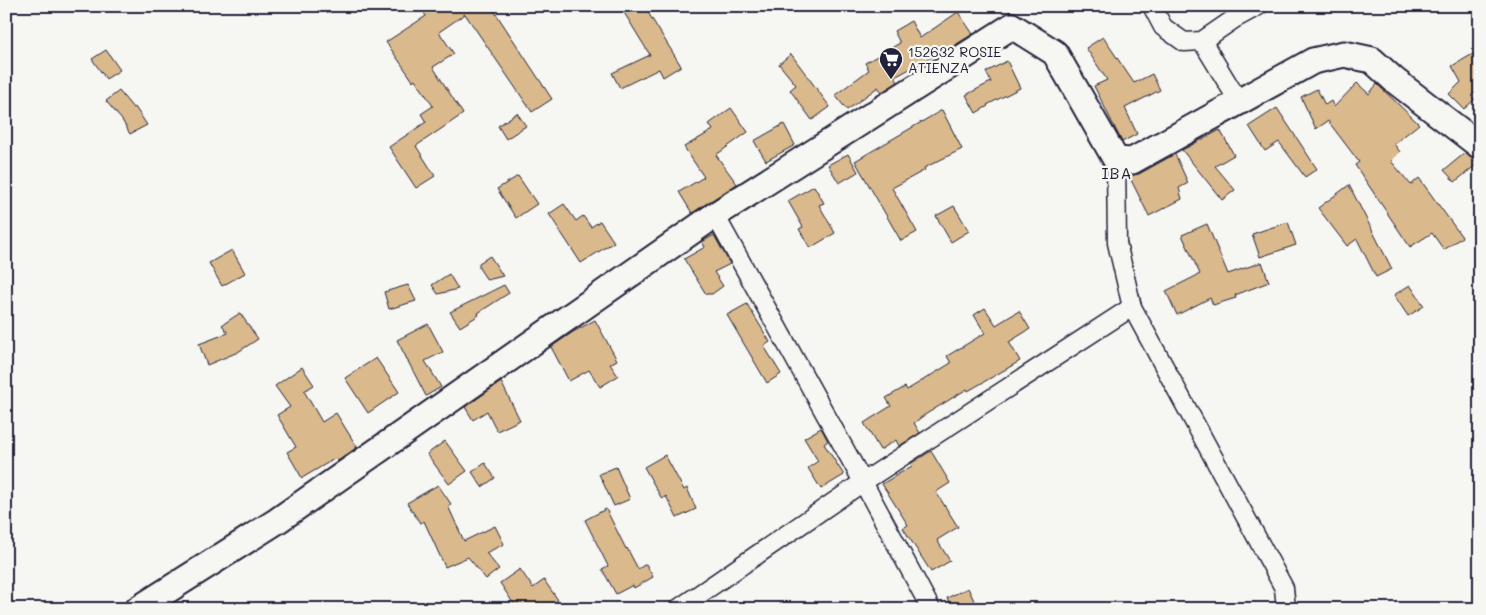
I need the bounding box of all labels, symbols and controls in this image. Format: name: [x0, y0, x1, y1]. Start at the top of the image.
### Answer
place label: 152632 ROSIE ATIENZA: [908, 42, 1001, 77]
supermarket icon: 152632 ROSIE ATIENZA: [878, 46, 904, 80]
district label: IBA: [1101, 162, 1133, 183]

